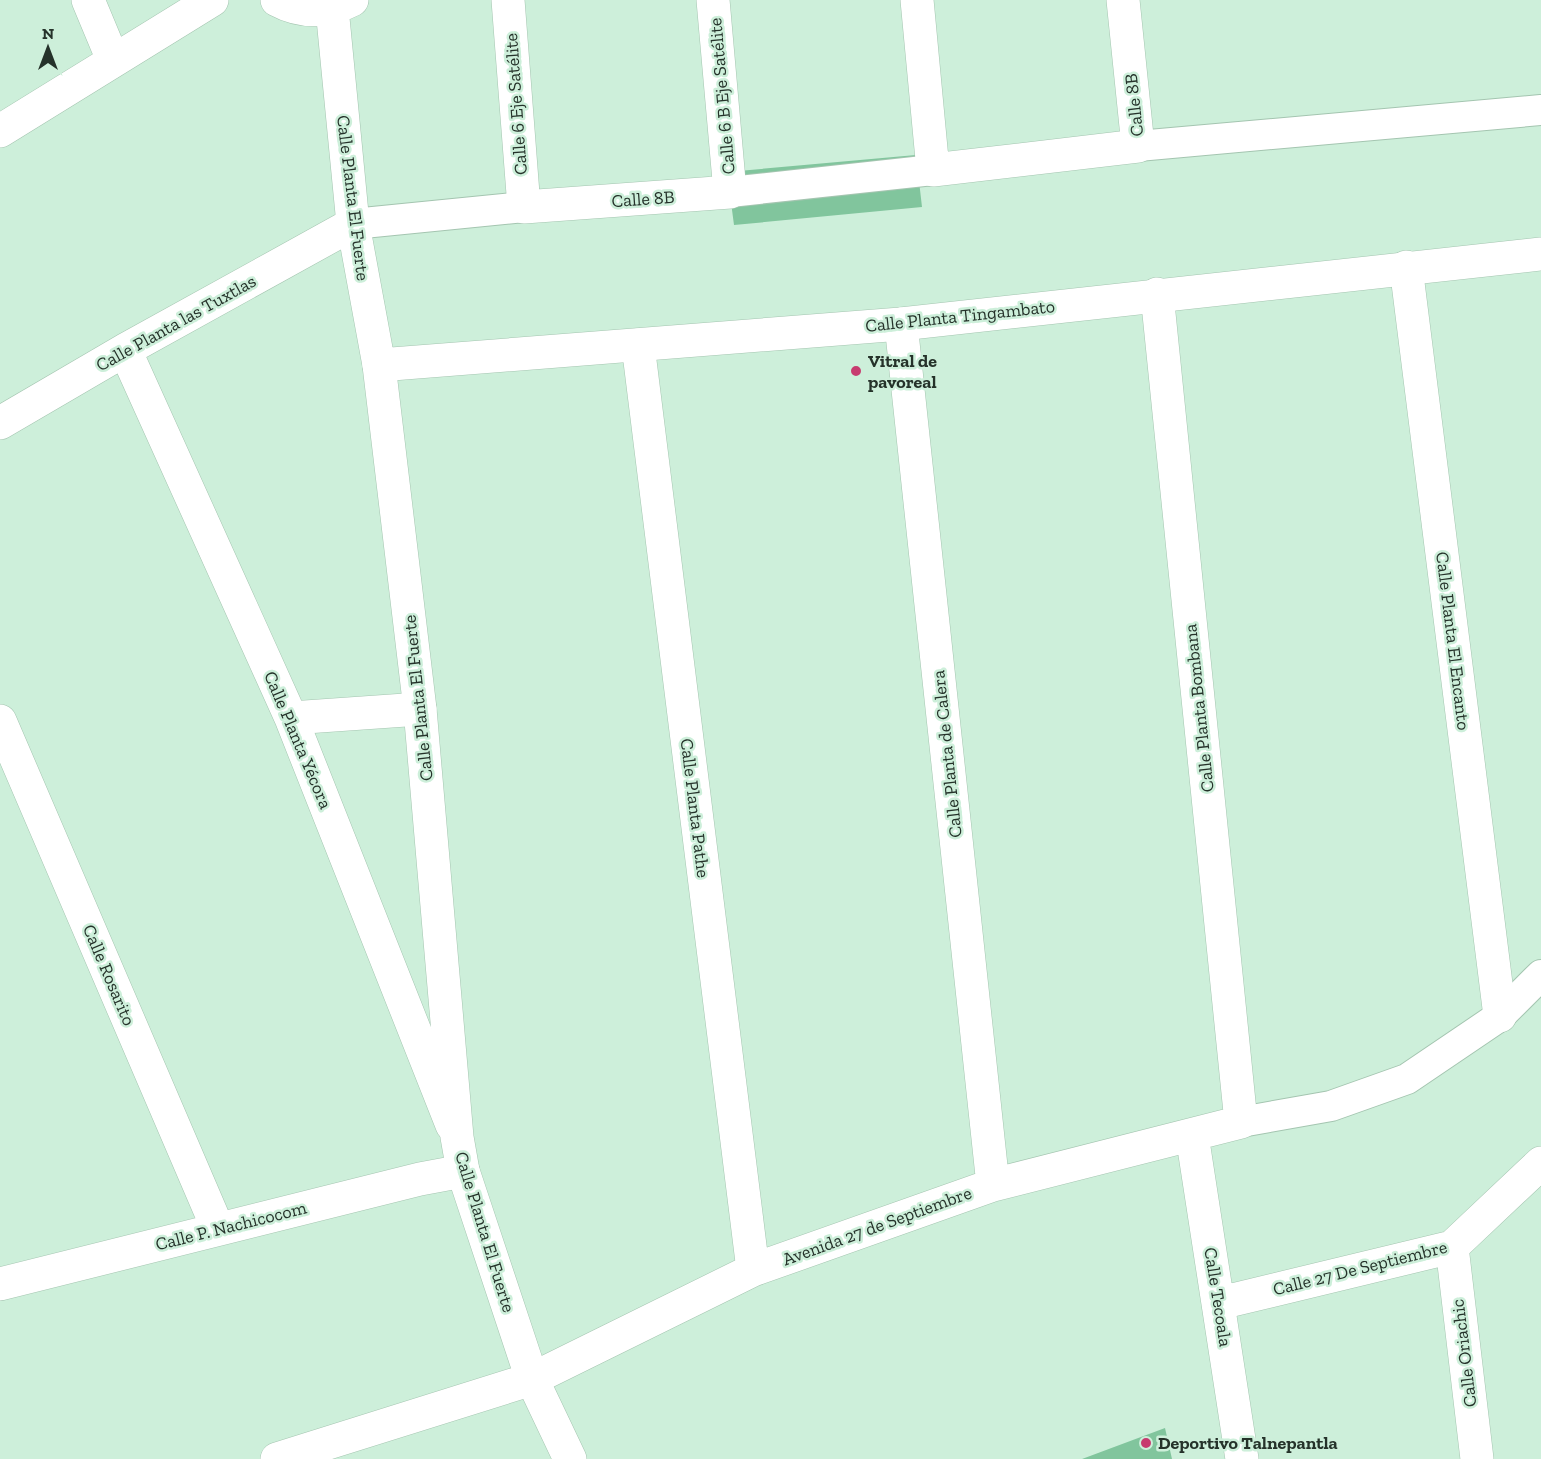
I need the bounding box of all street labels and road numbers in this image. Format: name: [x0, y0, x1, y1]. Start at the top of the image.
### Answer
street label: Calle 6 B Eje Satélite: [704, 17, 740, 175]
street label: Calle 6 Eje Satélite: [500, 32, 532, 176]
street label: Calle 8B: [1120, 72, 1148, 137]
street label: Calle Planta El Fuerte: [332, 114, 374, 282]
street label: Calle 8B: [611, 186, 675, 212]
street label: Calle Planta las Tuxtlas: [92, 270, 260, 376]
street label: Calle Planta Tingambato: [864, 295, 1056, 337]
street label: Calle Planta El Encanto: [1431, 551, 1475, 731]
street label: Calle Planta El Fuerte: [398, 614, 438, 782]
street label: Calle Planta Bombana: [1179, 623, 1219, 793]
street label: Calle Planta Yécora: [259, 668, 337, 812]
street label: Calle Planta de Calera: [927, 669, 967, 839]
street label: Calle Planta Pathe: [676, 737, 714, 879]
street label: Calle Rosarito: [78, 921, 140, 1029]
street label: Calle Planta El Fuerte: [450, 1149, 520, 1315]
street label: Avenida 27 de Septiembre: [779, 1182, 975, 1270]
street label: Calle P. Nachicocom: [153, 1196, 309, 1255]
street label: Calle 27 De Septiembre: [1271, 1236, 1449, 1300]
street label: Calle Tecoala: [1199, 1246, 1237, 1349]
street label: Calle Oriachic: [1446, 1298, 1482, 1408]

